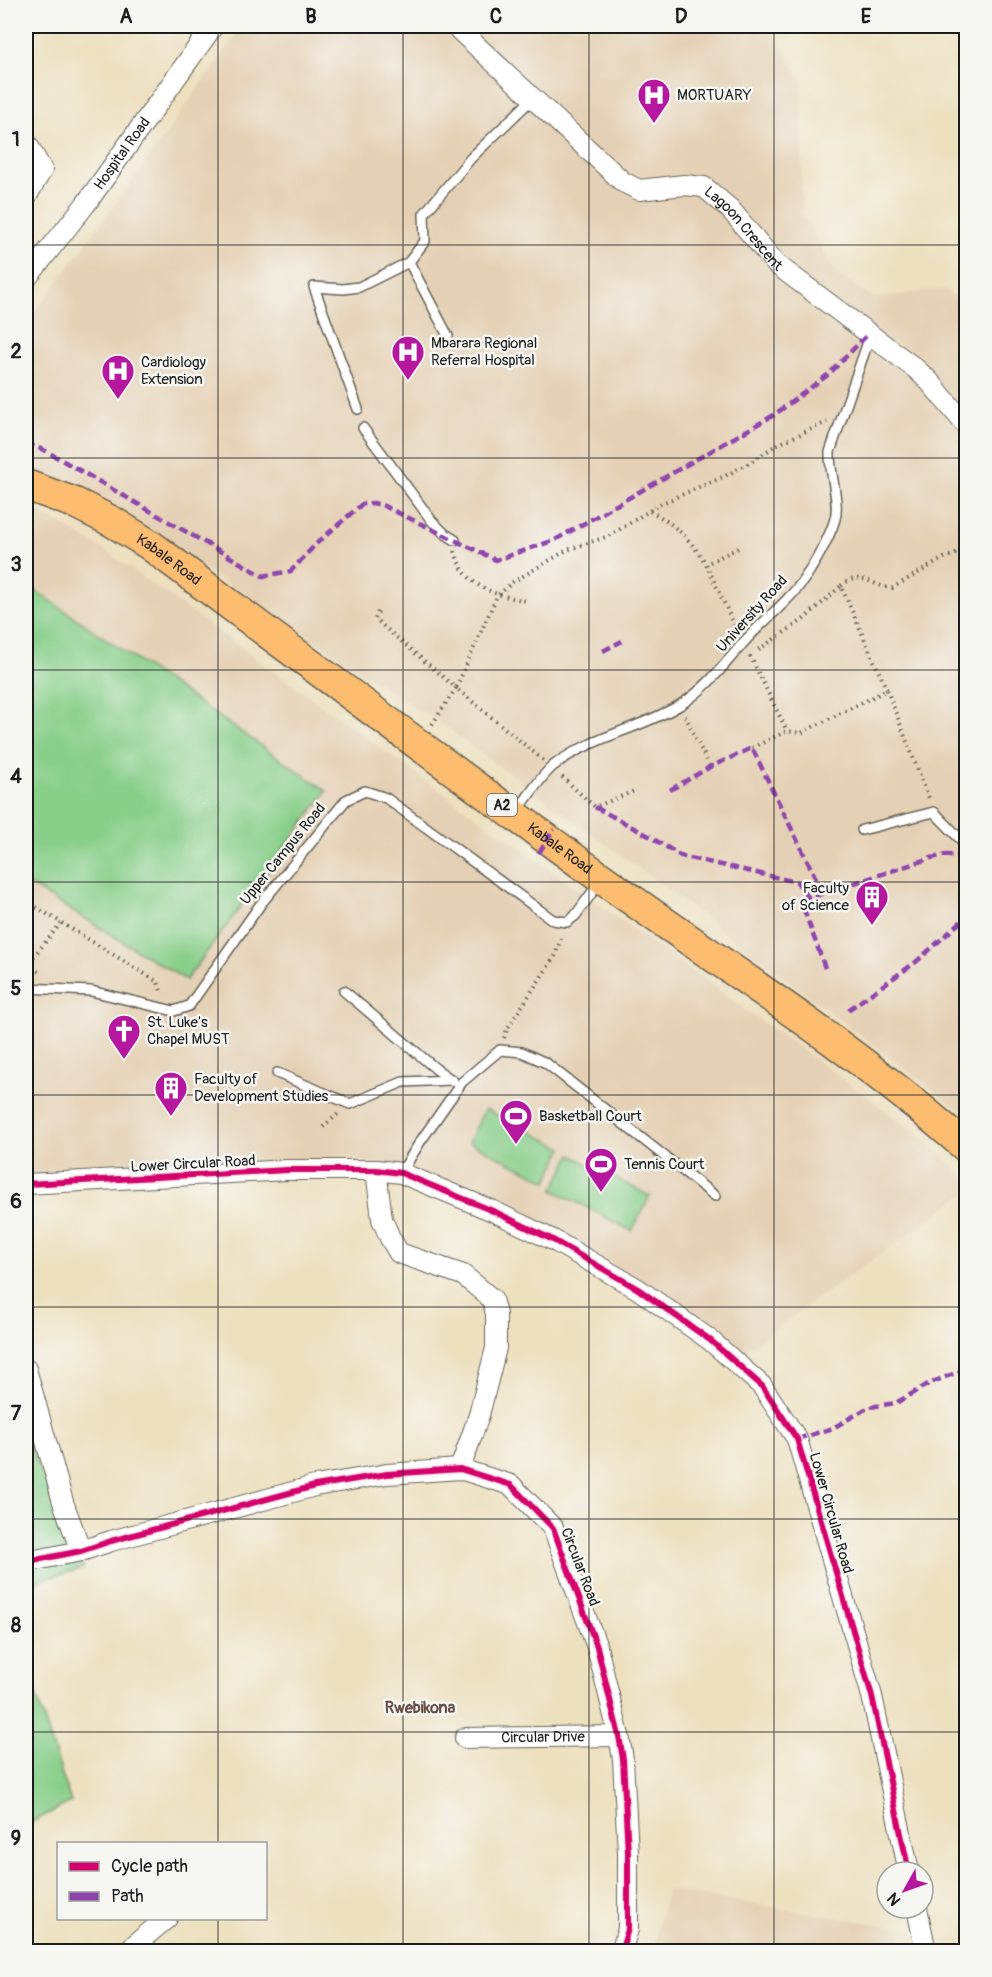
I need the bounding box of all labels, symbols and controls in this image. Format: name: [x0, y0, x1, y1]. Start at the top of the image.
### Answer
text: A: [120, 4, 133, 29]
text: B: [305, 4, 317, 29]
text: C: [490, 4, 502, 29]
text: D: [675, 4, 688, 29]
text: E: [861, 4, 872, 29]
hospital icon: MORTUARY: [636, 77, 672, 124]
place label: MORTUARY: [677, 86, 752, 105]
street label: Hospital Road: [89, 113, 154, 194]
text: 1: [12, 127, 20, 152]
street label: Lagoon Crescent: [700, 182, 787, 276]
hospital icon: Mbarara Regional Referral Hospital: [390, 334, 426, 381]
place label: Mbarara Regional Referral Hospital: [431, 334, 537, 370]
text: 2: [10, 339, 22, 364]
hospital icon: Cardiology Extension: [100, 353, 136, 400]
place label: Cardiology Extension: [141, 353, 207, 389]
street label: Kabale Road: [133, 529, 205, 589]
text: 3: [10, 552, 22, 577]
street label: University Road: [712, 572, 792, 656]
text: 4: [10, 764, 22, 789]
road number: A2: [487, 794, 517, 816]
street label: Upper Campus Road: [236, 799, 330, 909]
street label: Kabale Road: [524, 818, 596, 878]
place label: Faculty of Science: [782, 879, 850, 915]
building icon: Faculty of Science: [854, 879, 890, 926]
text: 5: [11, 976, 22, 1001]
church icon: St. Luke's Chapel MUST: [106, 1013, 142, 1060]
place label: St. Luke's Chapel MUST: [147, 1013, 229, 1049]
building icon: Faculty of Development Studies: [153, 1070, 189, 1117]
place label: Faculty of Development Studies: [194, 1070, 329, 1106]
sports icon: Basketball Court: [498, 1098, 534, 1145]
place label: Basketball Court: [539, 1107, 643, 1126]
sports icon: Tennis Court: [583, 1146, 619, 1193]
street label: Lower Circular Road: [130, 1151, 256, 1177]
place label: Tennis Court: [624, 1155, 705, 1174]
text: 6: [10, 1189, 22, 1214]
text: 7: [11, 1401, 22, 1426]
street label: Lower Circular Road: [805, 1450, 857, 1576]
street label: Circular Road: [556, 1525, 604, 1609]
text: 8: [11, 1613, 21, 1638]
district label: Rwebikona: [385, 1698, 456, 1718]
street label: Circular Drive: [501, 1727, 586, 1747]
text: 9: [11, 1826, 21, 1851]
legend: [57, 1842, 267, 1920]
text: Cycle path: [111, 1855, 188, 1878]
north arrow: [875, 1860, 935, 1920]
text: Path: [111, 1885, 144, 1908]
text: N: [883, 1888, 905, 1910]

